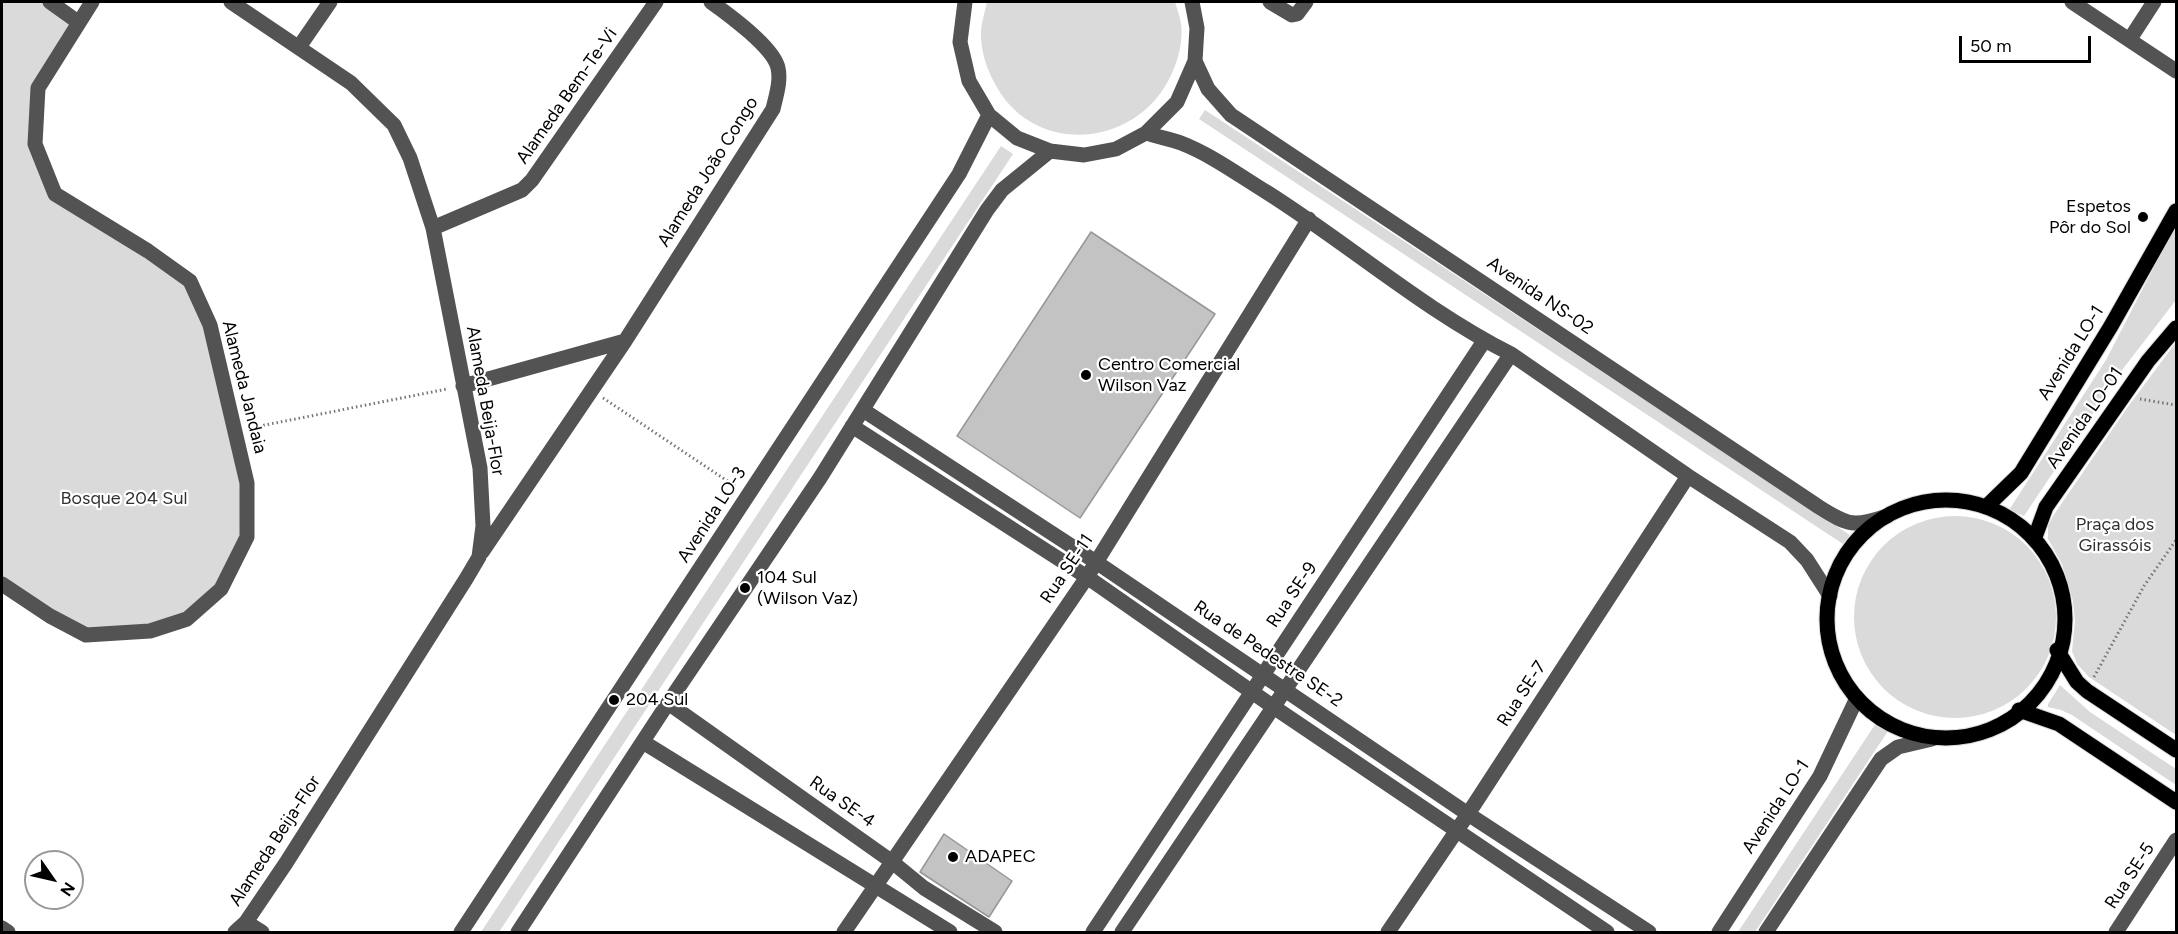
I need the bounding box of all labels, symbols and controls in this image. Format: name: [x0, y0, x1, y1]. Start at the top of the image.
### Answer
street label: Alameda Bem-Te-Vi: [512, 24, 622, 168]
scale bar: [1962, 24, 2094, 62]
text: 50 m: [1970, 35, 2012, 57]
street label: Alameda João Congo: [653, 93, 763, 251]
place label: Espetos Pôr do Sol: [2049, 196, 2131, 238]
marker: Espetos Pôr do Sol: [2136, 210, 2150, 224]
street label: Avenida NS-02: [1483, 253, 1597, 339]
street label: Avenida LO-1: [2033, 302, 2109, 404]
street label: Alameda Jandaia: [217, 318, 271, 456]
street label: Alameda Beija-Flor: [461, 325, 509, 477]
place label: Centro Comercial Wilson Vaz: [1098, 354, 1240, 397]
street label: Avenida LO-01: [2042, 363, 2128, 473]
marker: Centro Comercial Wilson Vaz: [1079, 368, 1093, 382]
street label: Avenida LO-3: [673, 463, 751, 567]
park label: Bosque 204 Sul: [61, 488, 187, 510]
park label: Praça dos Girassóis: [2076, 514, 2154, 556]
street label: Rua SE-11: [1036, 530, 1098, 608]
street label: Rua SE-9: [1262, 558, 1322, 632]
place label: 104 Sul (Wilson Vaz): [757, 567, 858, 610]
marker: 104 Sul (Wilson Vaz): [738, 581, 752, 595]
street label: Rua de Pedestre SE-2: [1189, 596, 1347, 712]
street label: Rua SE-7: [1493, 657, 1551, 731]
place label: 204 Sul: [626, 689, 688, 711]
marker: 204 Sul: [607, 693, 621, 707]
street label: Avenida LO-1: [1738, 756, 1814, 858]
street label: Alameda Beija-Flor: [225, 772, 325, 910]
street label: Rua SE-4: [805, 772, 879, 832]
street label: Rua SE-5: [2101, 839, 2159, 913]
place label: ADAPEC: [965, 846, 1036, 868]
north arrow: [24, 850, 84, 910]
marker: ADAPEC: [946, 850, 960, 864]
text: N: [56, 879, 79, 900]

